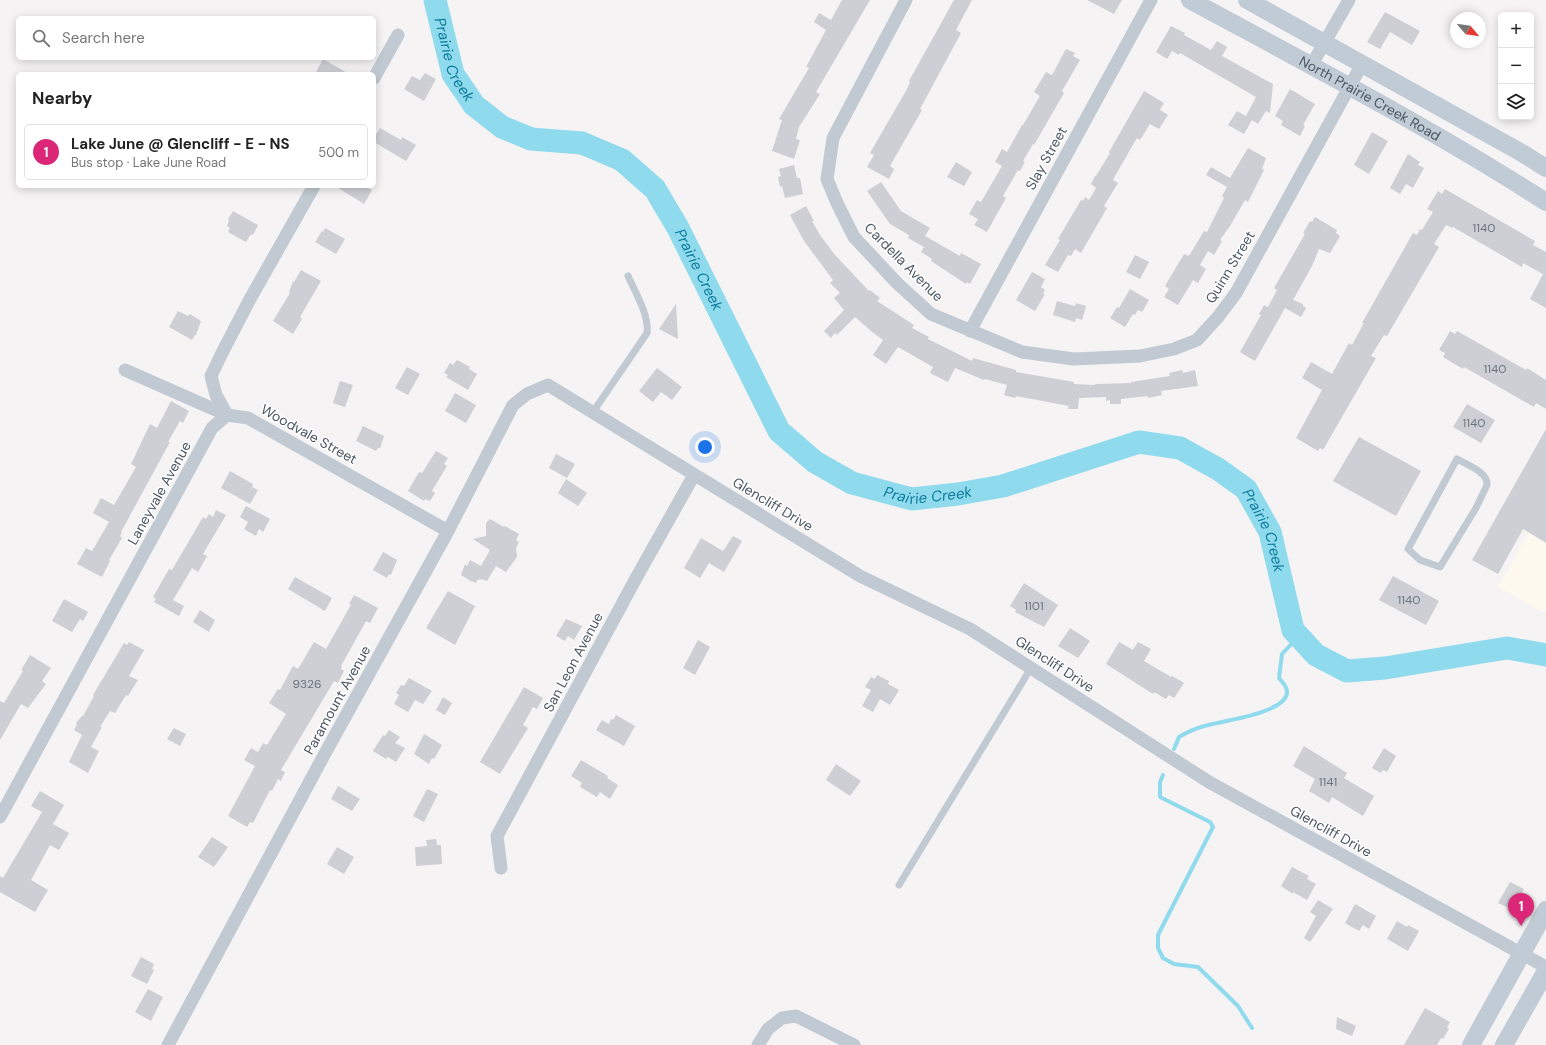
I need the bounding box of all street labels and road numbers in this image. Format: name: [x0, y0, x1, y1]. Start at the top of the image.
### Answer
street label: North Prairie Creek Road: [1296, 52, 1444, 145]
street label: Slay Street: [1021, 123, 1071, 193]
street label: Cardella Avenue: [861, 219, 947, 305]
street label: Quinn Street: [1201, 227, 1259, 307]
street label: Woodvale Street: [258, 400, 360, 468]
street label: Laneyvale Avenue: [123, 438, 195, 548]
street label: Glencliff Drive: [730, 473, 817, 535]
street label: San Leon Avenue: [539, 609, 607, 715]
street label: Glencliff Drive: [1012, 632, 1098, 696]
street label: Paramount Avenue: [300, 642, 374, 758]
street label: Glencliff Drive: [1287, 801, 1375, 861]

